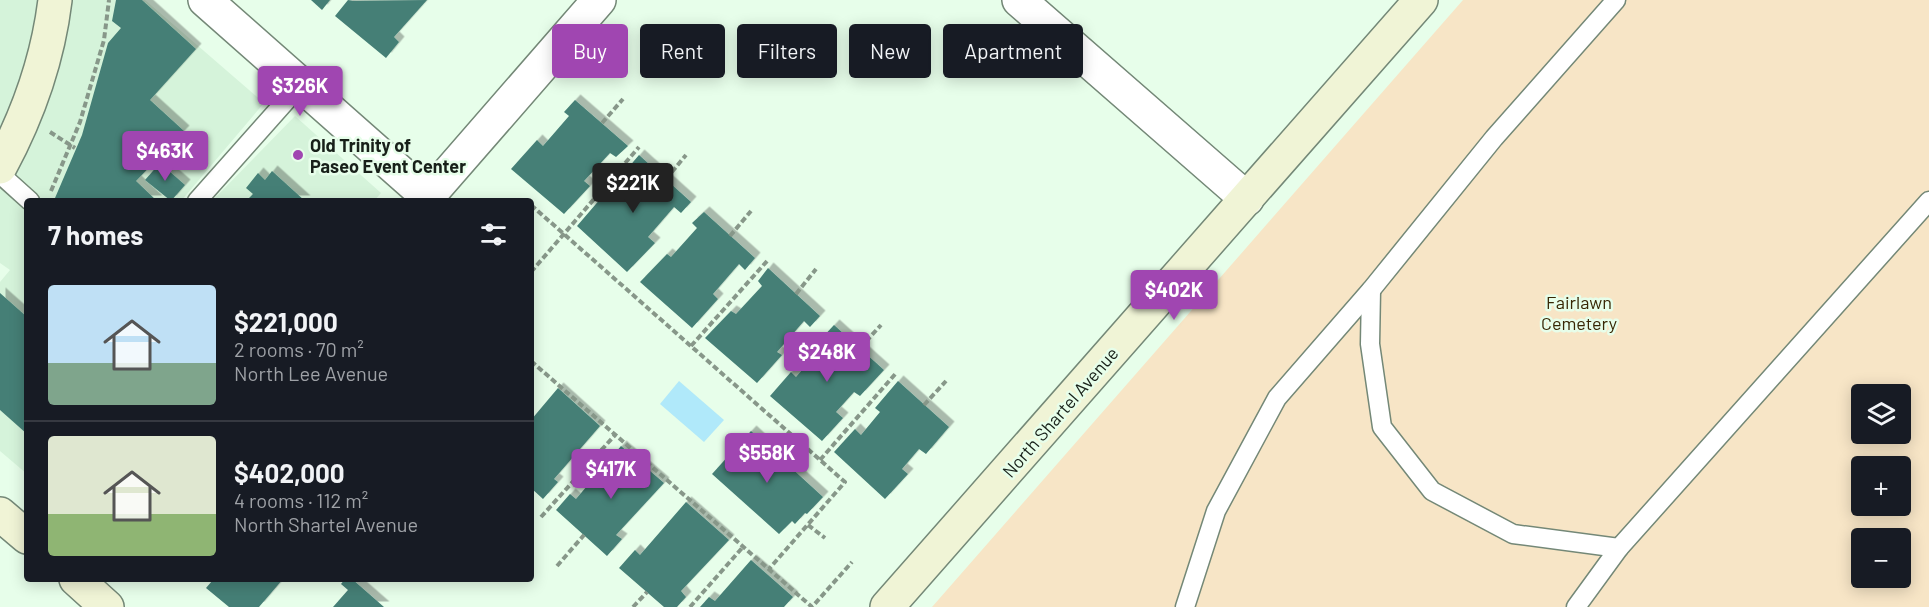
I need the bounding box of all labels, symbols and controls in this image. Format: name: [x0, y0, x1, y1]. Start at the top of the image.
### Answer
chip: Buy: [552, 24, 628, 78]
chip: Rent: [640, 24, 725, 78]
chip: Filters: [737, 24, 837, 78]
chip: New: [849, 24, 931, 78]
chip: Apartment: [943, 24, 1083, 78]
pin: $326K: [258, 66, 342, 117]
text: $326K: [272, 73, 328, 97]
pin: $463K: [123, 131, 207, 182]
place label: Old Trinity of Paseo Event Center: [310, 134, 466, 177]
text: $463K: [136, 138, 194, 162]
marker: Old Trinity of Paseo Event Center: [291, 148, 305, 162]
pin: $221K: [591, 163, 675, 214]
text: $221K: [606, 170, 660, 194]
icon: filters: [477, 218, 510, 251]
text: 7 homes: [48, 219, 143, 250]
pin: $402K: [1132, 270, 1216, 321]
text: $402K: [1145, 277, 1203, 301]
park label: Fairlawn Cemetery: [1541, 291, 1617, 334]
text: $221,000: [234, 306, 338, 337]
icon: home: [96, 309, 168, 381]
pin: $248K: [785, 332, 869, 383]
text: 2 rooms · 70 m²: [234, 337, 364, 361]
text: $248K: [798, 339, 856, 363]
street label: North Shartel Avenue: [997, 342, 1123, 482]
text: North Lee Avenue: [234, 361, 388, 385]
map controls: [1851, 384, 1911, 588]
button: layers: [1851, 384, 1911, 444]
pin: $558K: [725, 433, 809, 484]
text: $558K: [739, 440, 795, 464]
pin: $417K: [569, 449, 653, 500]
text: $417K: [585, 456, 637, 480]
button: +: [1851, 456, 1911, 516]
text: $402,000: [234, 457, 345, 488]
icon: home: [96, 460, 168, 532]
text: 4 rooms · 112 m²: [234, 488, 368, 512]
text: North Shartel Avenue: [234, 512, 418, 536]
button: −: [1851, 528, 1911, 588]

